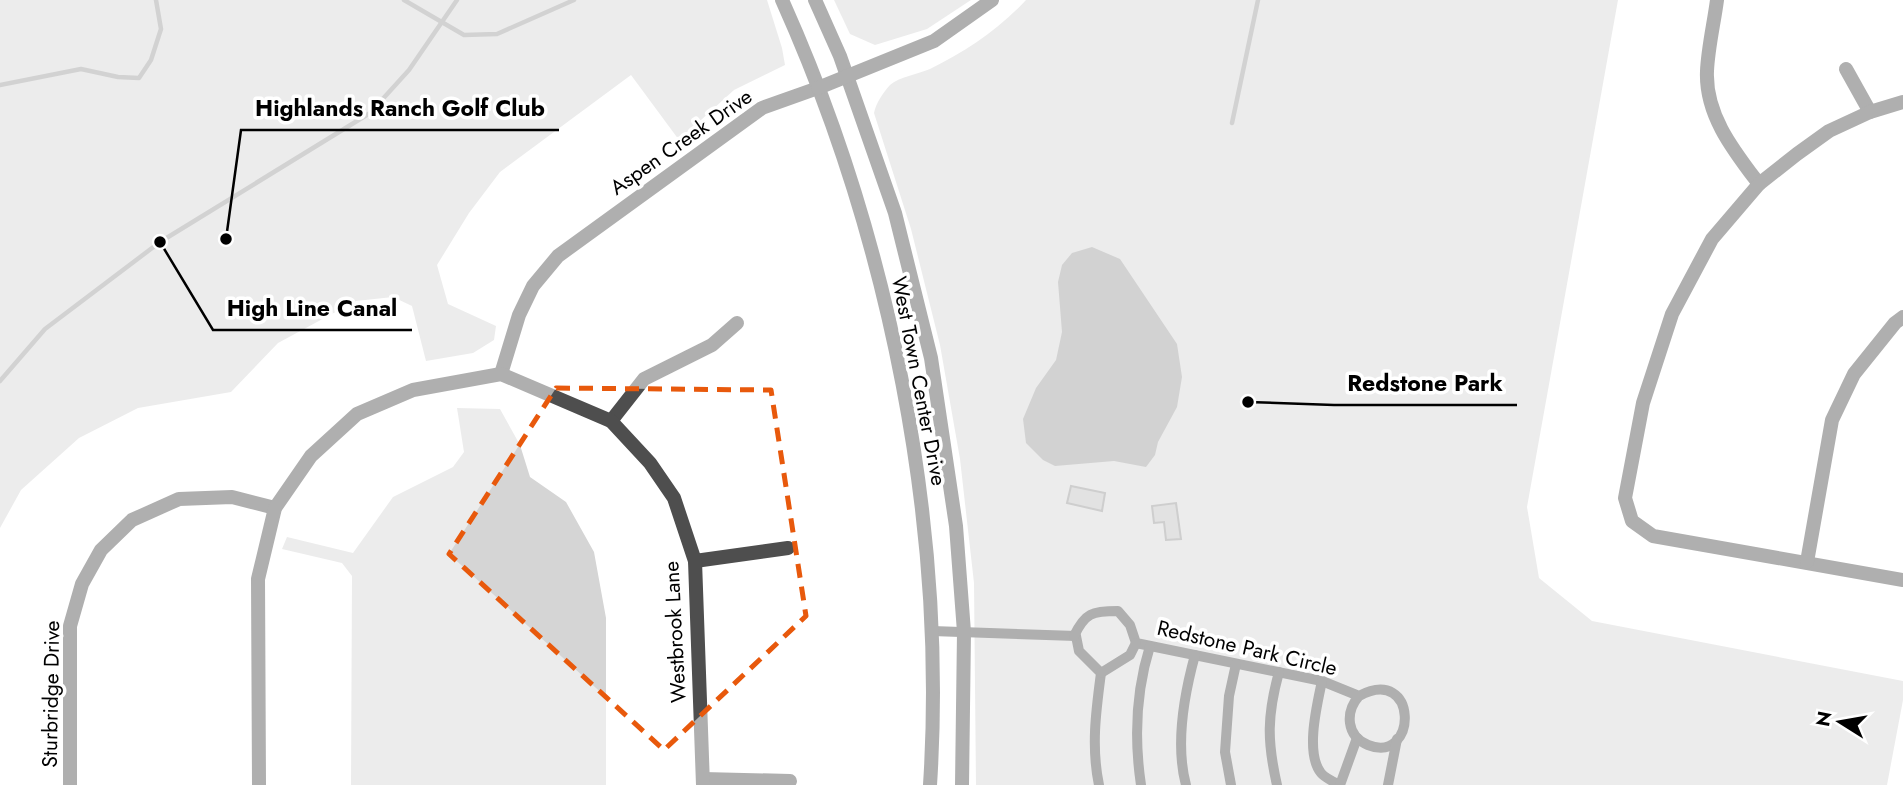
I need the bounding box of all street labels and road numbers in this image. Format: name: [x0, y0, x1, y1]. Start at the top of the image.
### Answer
street label: Aspen Creek Drive: [604, 82, 758, 202]
street label: West Town Center Drive: [884, 274, 954, 488]
street label: Westbrook Lane: [656, 560, 694, 704]
street label: Redstone Park Circle: [1154, 613, 1340, 683]
street label: Sturbridge Drive: [35, 620, 67, 768]

